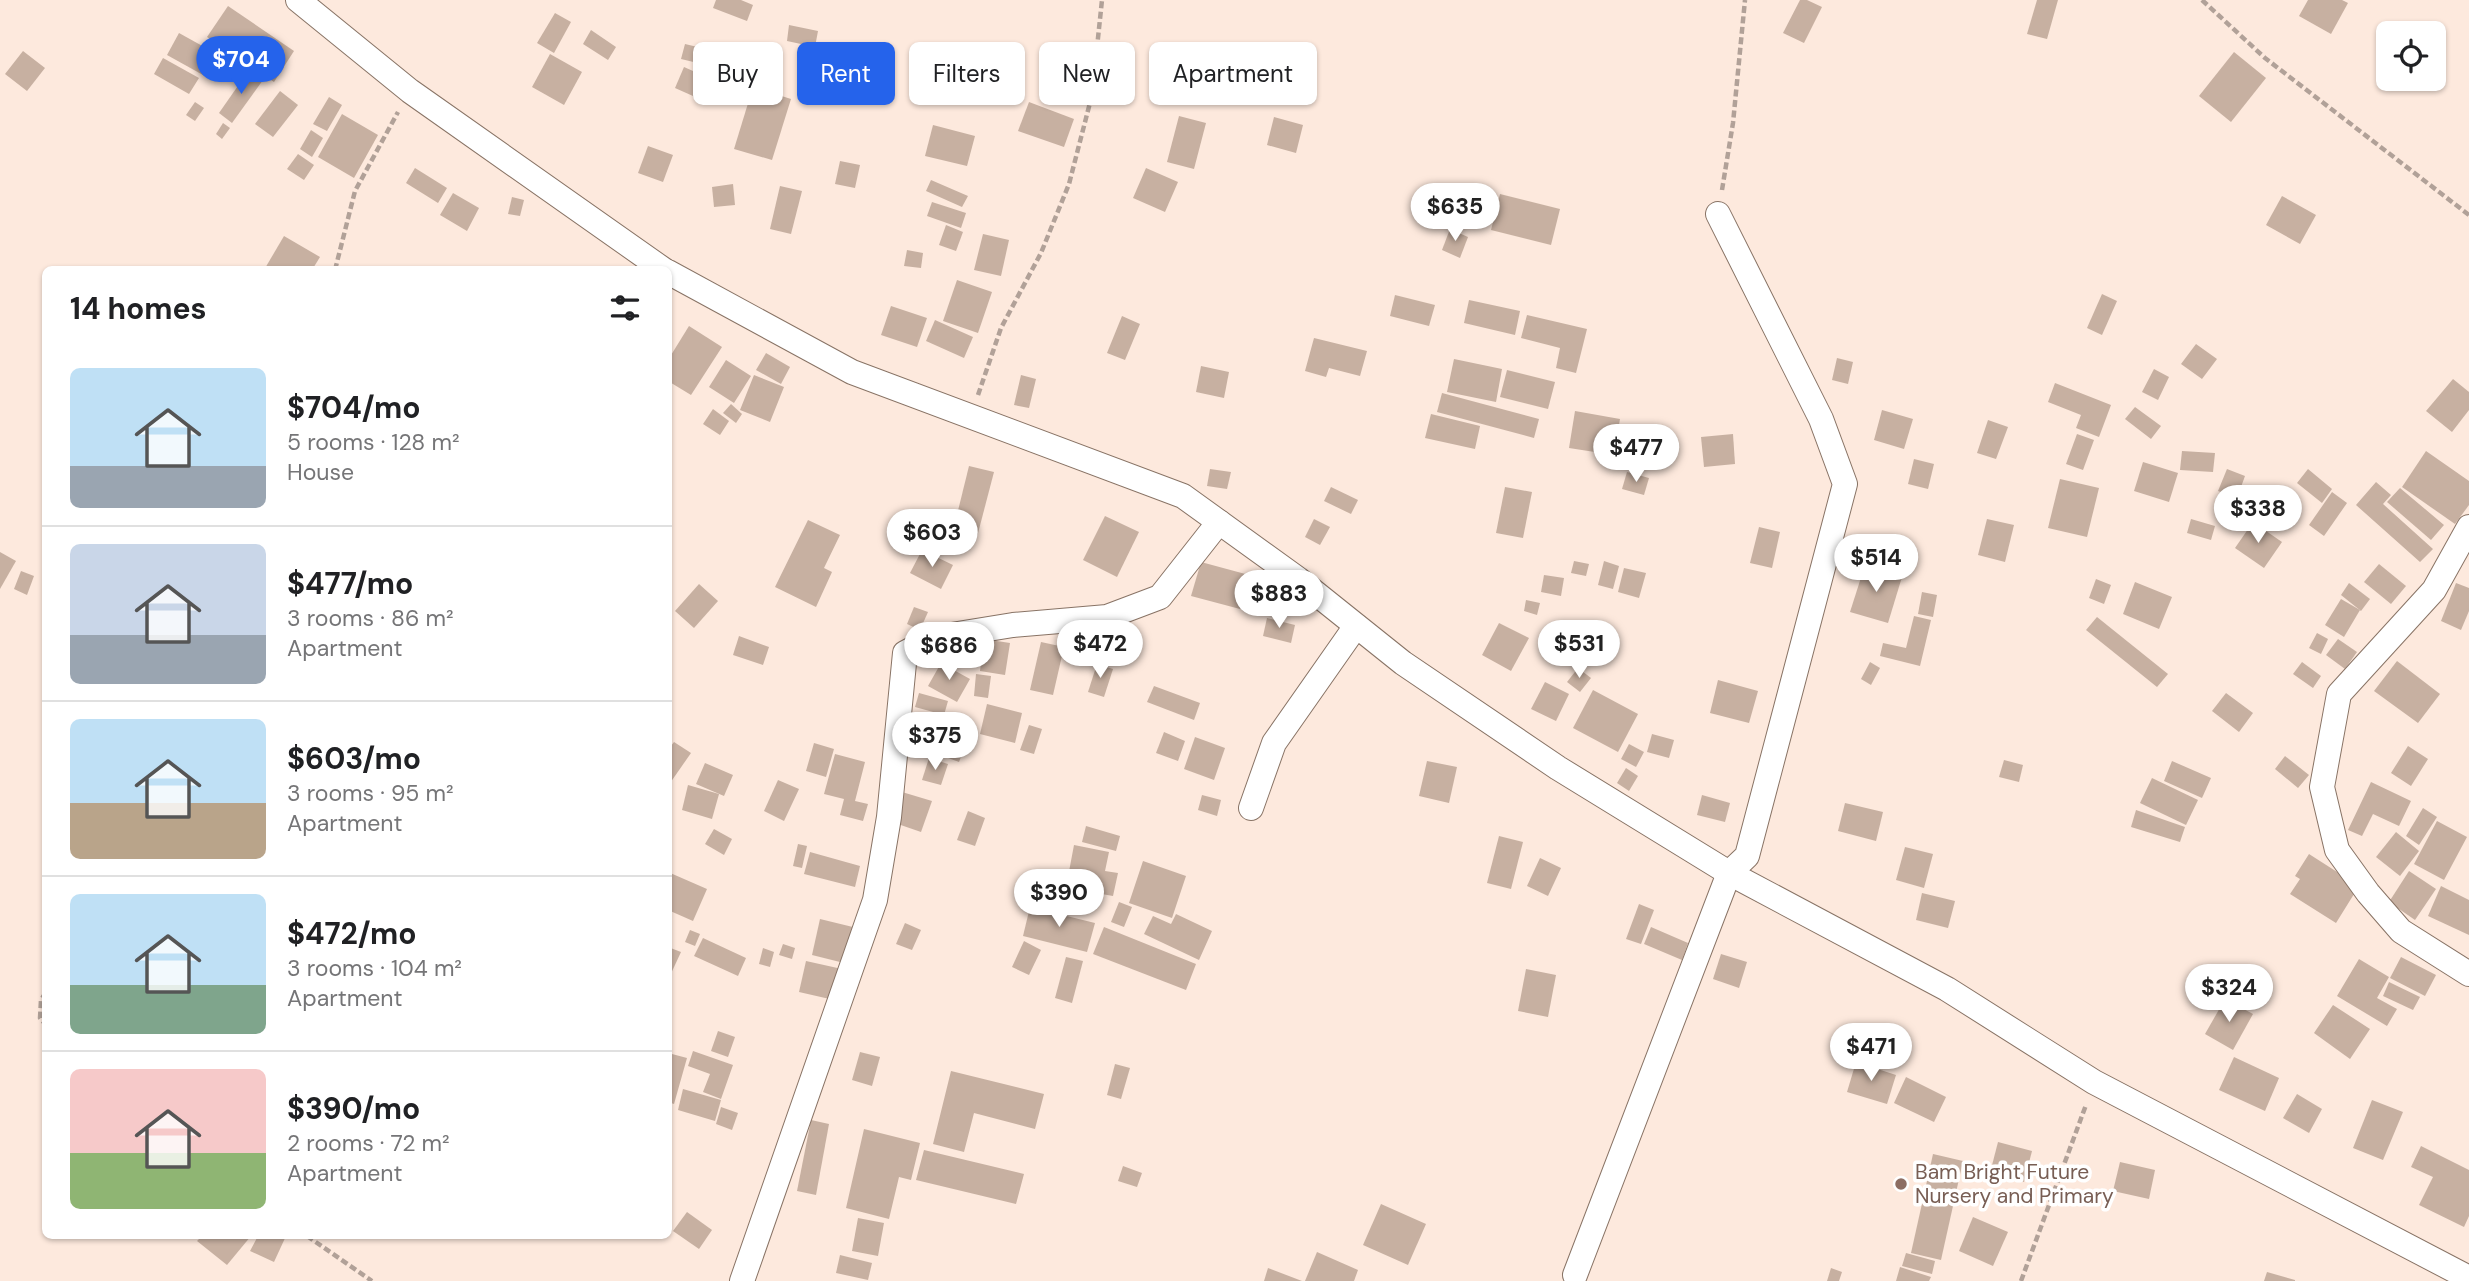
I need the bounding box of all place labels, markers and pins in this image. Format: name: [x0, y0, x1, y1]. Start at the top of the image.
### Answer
pin: $704: [200, 36, 282, 96]
pin: $635: [1414, 184, 1496, 243]
pin: $477: [1595, 424, 1677, 484]
pin: $338: [2217, 486, 2299, 545]
pin: $603: [891, 510, 973, 569]
pin: $514: [1835, 534, 1917, 594]
pin: $883: [1238, 570, 1320, 630]
pin: $472: [1059, 620, 1141, 680]
pin: $531: [1538, 620, 1620, 680]
pin: $686: [908, 622, 990, 682]
pin: $375: [894, 712, 976, 772]
pin: $390: [1018, 870, 1100, 929]
pin: $324: [2188, 964, 2270, 1024]
pin: $471: [1830, 1024, 1912, 1083]
place label: Bam Bright Future Nursery and Primary: [1915, 1158, 2114, 1210]
marker: Bam Bright Future Nursery and Primary: [1893, 1176, 1909, 1192]

